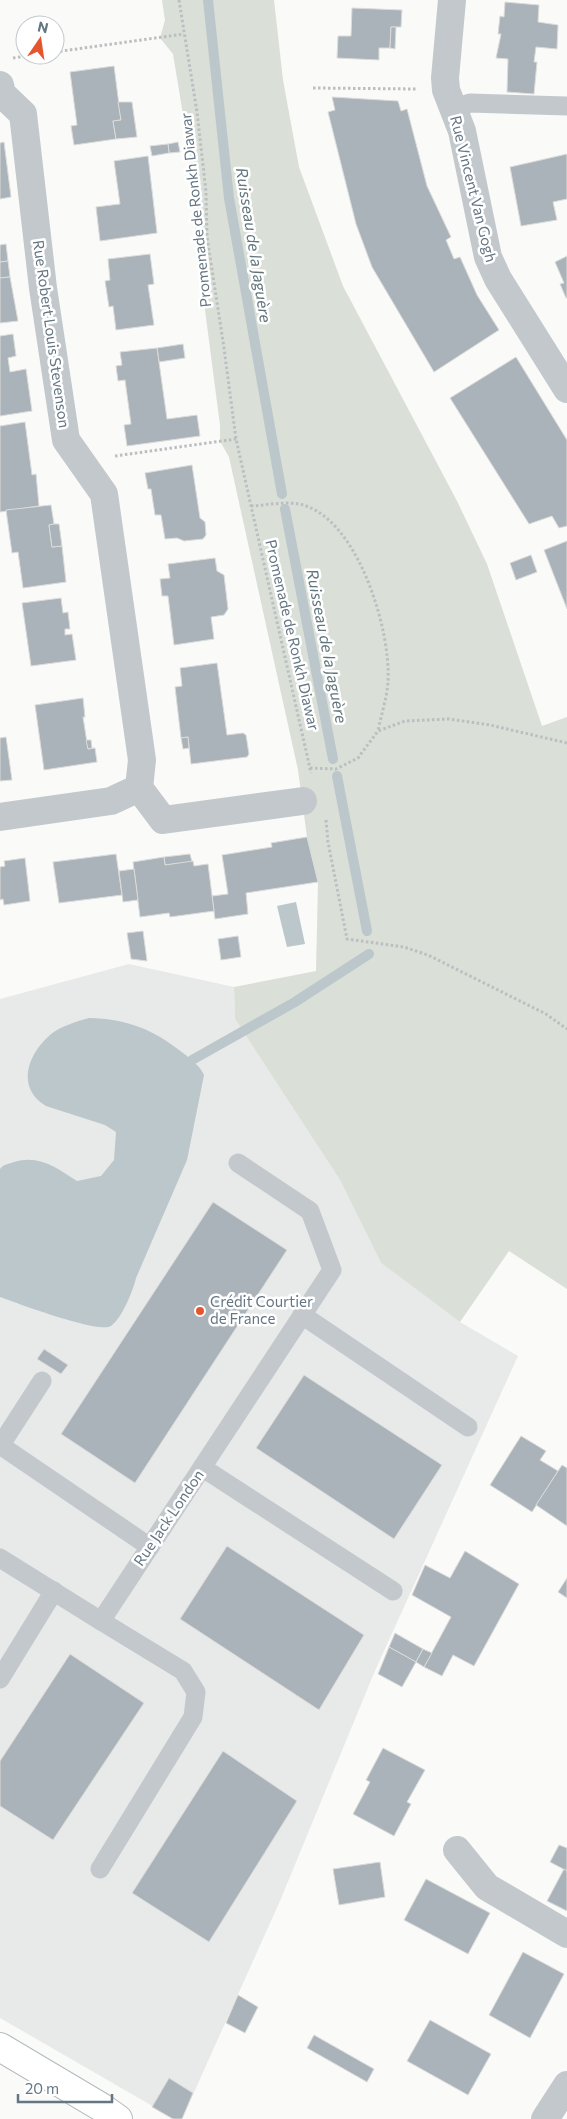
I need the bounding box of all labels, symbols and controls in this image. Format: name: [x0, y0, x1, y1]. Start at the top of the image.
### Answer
north arrow: [15, 15, 65, 65]
text: N: [36, 17, 50, 36]
street label: Promenade de Ronkh Diawar: [176, 112, 214, 308]
street label: Rue Vincent Van Gogh: [447, 114, 501, 264]
water label: Ruisseau de la Jaguère: [233, 166, 276, 324]
street label: Rue Robert Louis Stevenson: [30, 239, 74, 429]
street label: Promenade de Ronkh Diawar: [262, 538, 324, 732]
water label: Ruisseau de la Jaguère: [303, 567, 352, 725]
place label: Crédit Courtier de France: [210, 1292, 313, 1327]
marker: Crédit Courtier de France: [194, 1305, 206, 1317]
street label: Rue Jack London: [129, 1466, 207, 1569]
scale bar: [18, 2072, 111, 2104]
text: 20 m: [25, 2079, 59, 2097]

